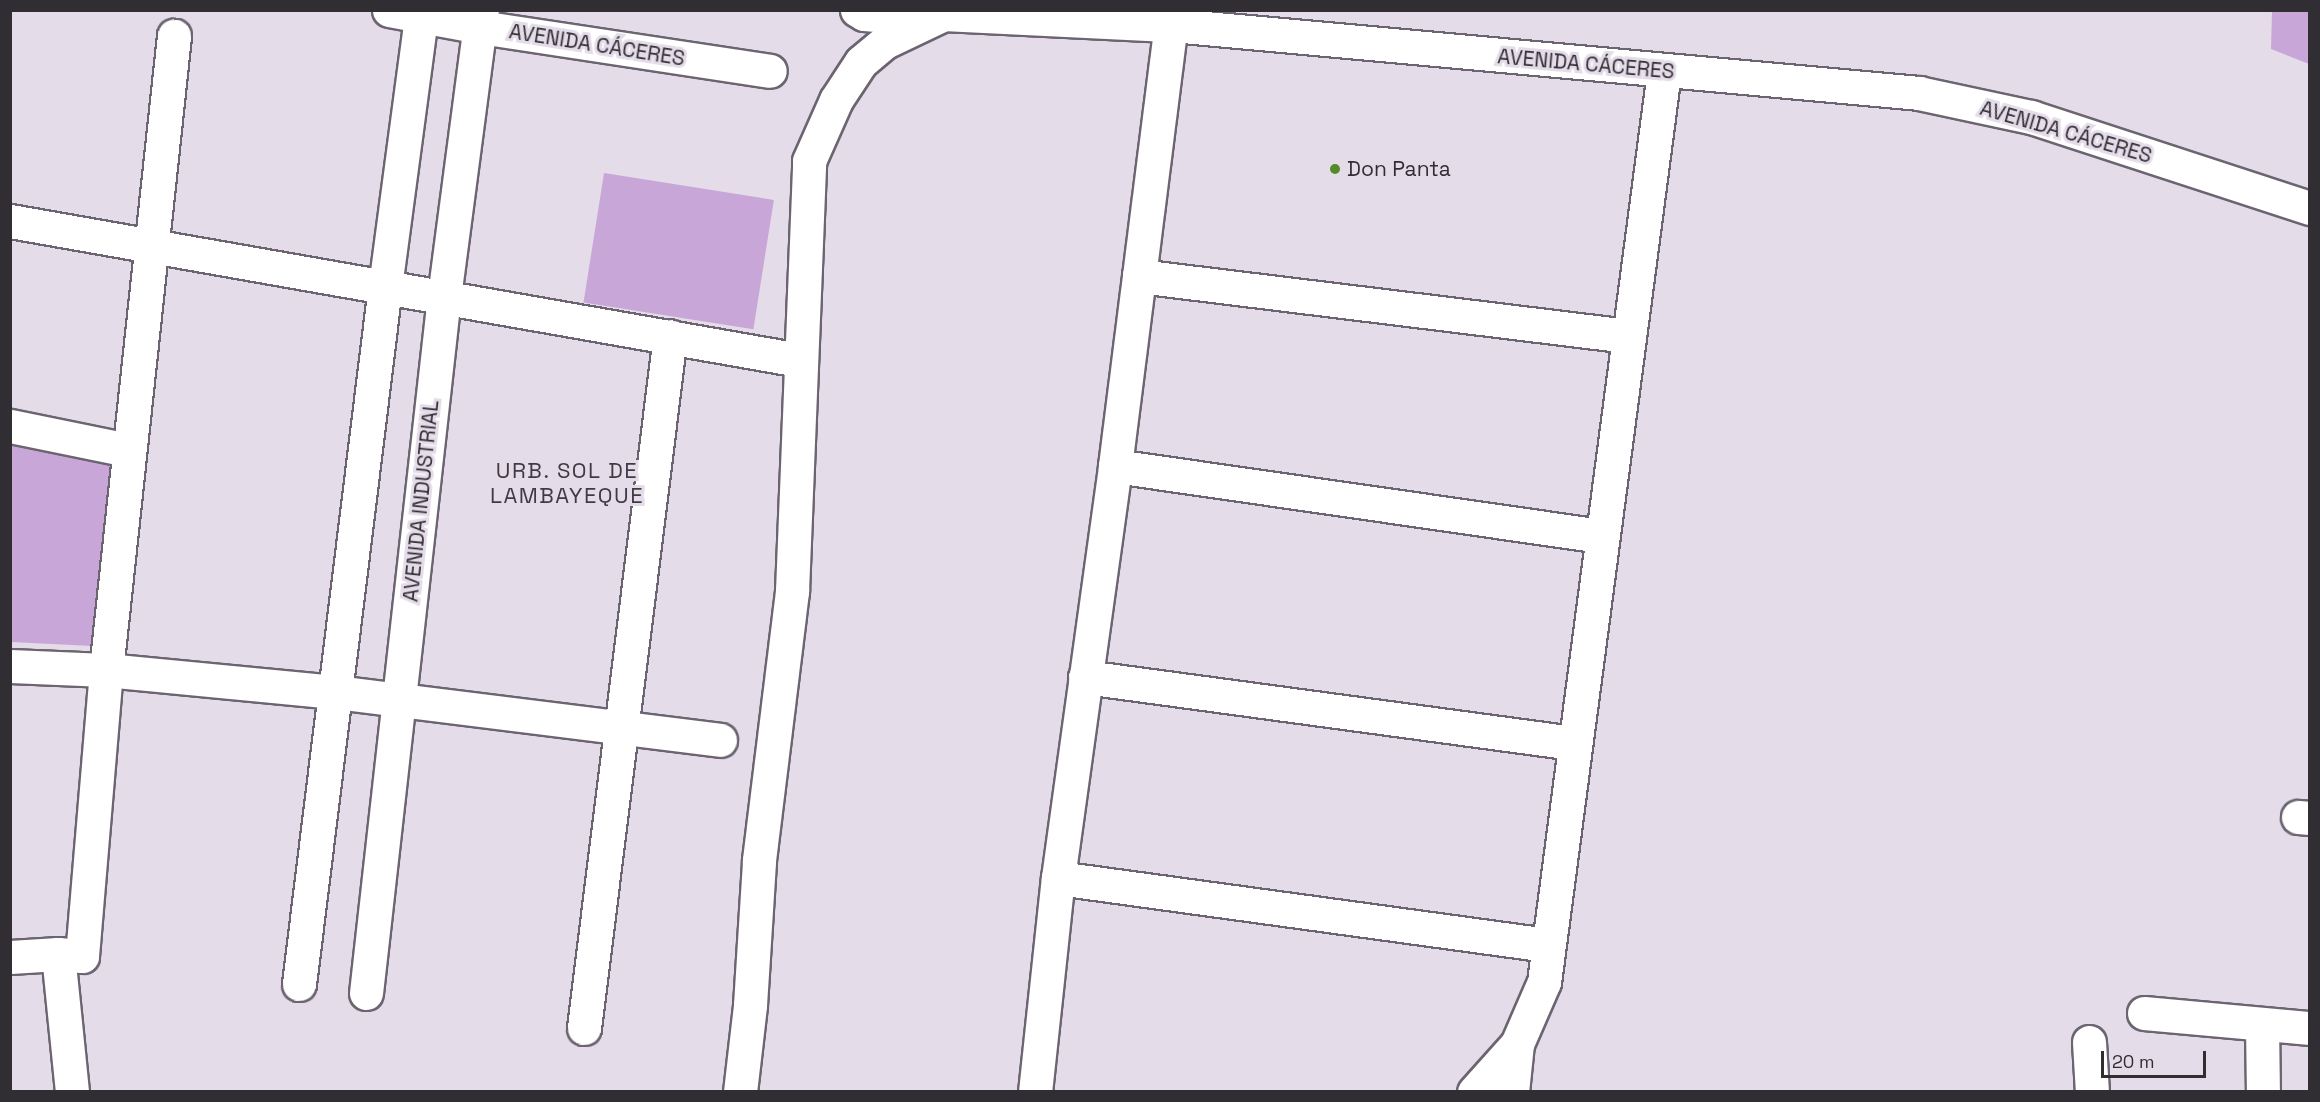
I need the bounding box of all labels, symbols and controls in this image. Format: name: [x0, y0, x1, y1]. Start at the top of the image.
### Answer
street label: AVENIDA CÁCERES: [507, 19, 687, 71]
street label: AVENIDA CÁCERES: [1496, 44, 1676, 84]
street label: AVENIDA CÁCERES: [1977, 95, 2155, 169]
place label: Don Panta: [1347, 156, 1451, 182]
marker: Don Panta: [1328, 162, 1342, 176]
street label: AVENIDA INDUSTRIAL: [398, 399, 444, 603]
district label: URB. SOL DE LAMBAYEQUE: [490, 457, 644, 508]
scale bar: [2104, 1039, 2209, 1077]
text: 20 m: [2112, 1050, 2155, 1073]

